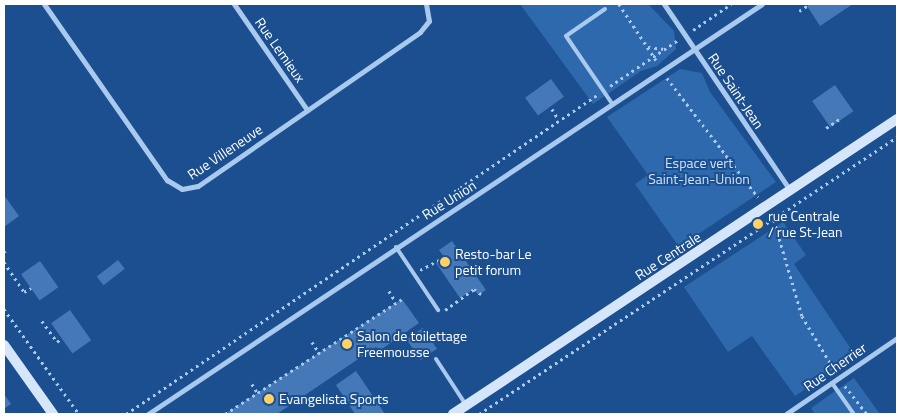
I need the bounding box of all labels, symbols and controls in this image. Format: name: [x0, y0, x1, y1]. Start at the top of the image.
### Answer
street label: Rue Lemieux: [251, 14, 309, 86]
street label: Rue Saint-Jean: [705, 50, 767, 132]
street label: Rue Villeneuve: [184, 121, 266, 183]
park label: Espace vert Saint-Jean-Union: [648, 155, 750, 188]
street label: Rue Union: [419, 177, 479, 223]
place label: rue Centrale / rue St-Jean: [768, 208, 843, 240]
marker: rue Centrale / rue St-Jean: [752, 218, 764, 230]
street label: Rue Centrale: [632, 228, 704, 284]
place label: Resto-bar Le petit forum: [455, 246, 532, 278]
marker: Resto-bar Le petit forum: [439, 256, 451, 268]
place label: Salon de toilettage Freemousse: [357, 328, 467, 361]
marker: Salon de toilettage Freemousse: [341, 338, 353, 350]
street label: Rue Cherrier: [800, 339, 870, 395]
place label: Evangelista Sports: [279, 391, 388, 407]
marker: Evangelista Sports: [263, 393, 275, 405]

